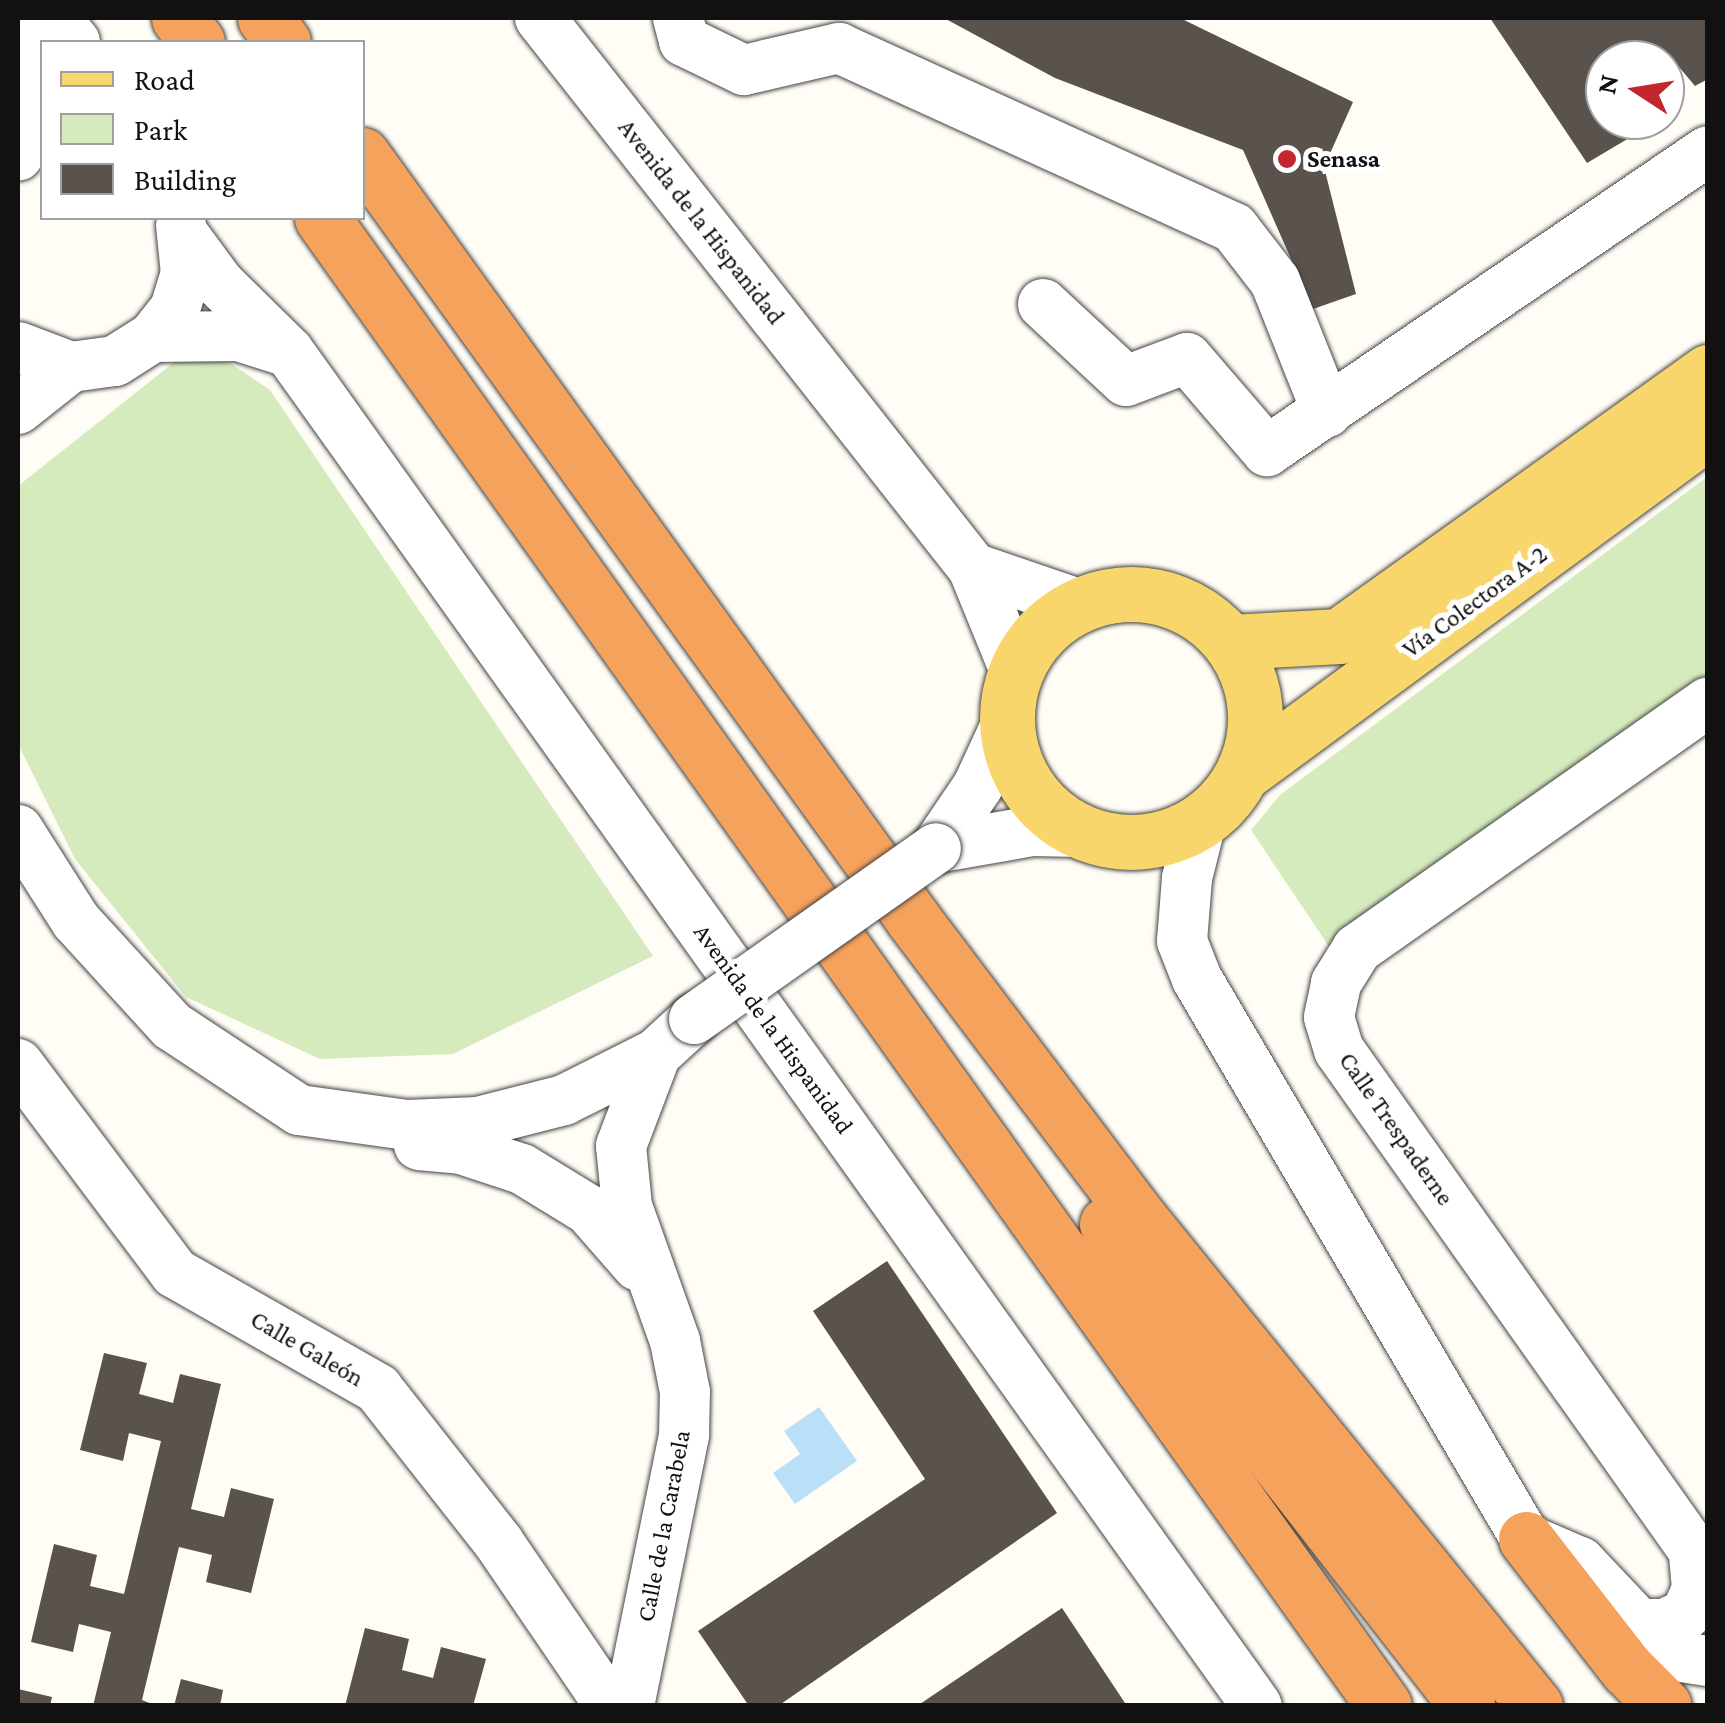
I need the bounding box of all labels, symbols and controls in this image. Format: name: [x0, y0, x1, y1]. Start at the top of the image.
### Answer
legend: [40, 40, 365, 220]
north arrow: [1585, 40, 1685, 140]
text: Road: [134, 63, 195, 96]
text: N: [1590, 72, 1624, 97]
text: Park: [134, 113, 187, 146]
street label: Avenida de la Hispanidad: [612, 113, 790, 331]
place label: Senasa: [1307, 144, 1380, 174]
marker: Senasa: [1276, 148, 1298, 170]
text: Building: [134, 163, 236, 196]
street label: Vía Colectora A-2: [1397, 539, 1553, 665]
street label: Avenida de la Hispanidad: [687, 918, 859, 1140]
street label: Calle Trespaderne: [1332, 1047, 1460, 1211]
street label: Calle Galeón: [245, 1305, 369, 1393]
street label: Calle de la Carabela: [631, 1428, 697, 1624]

